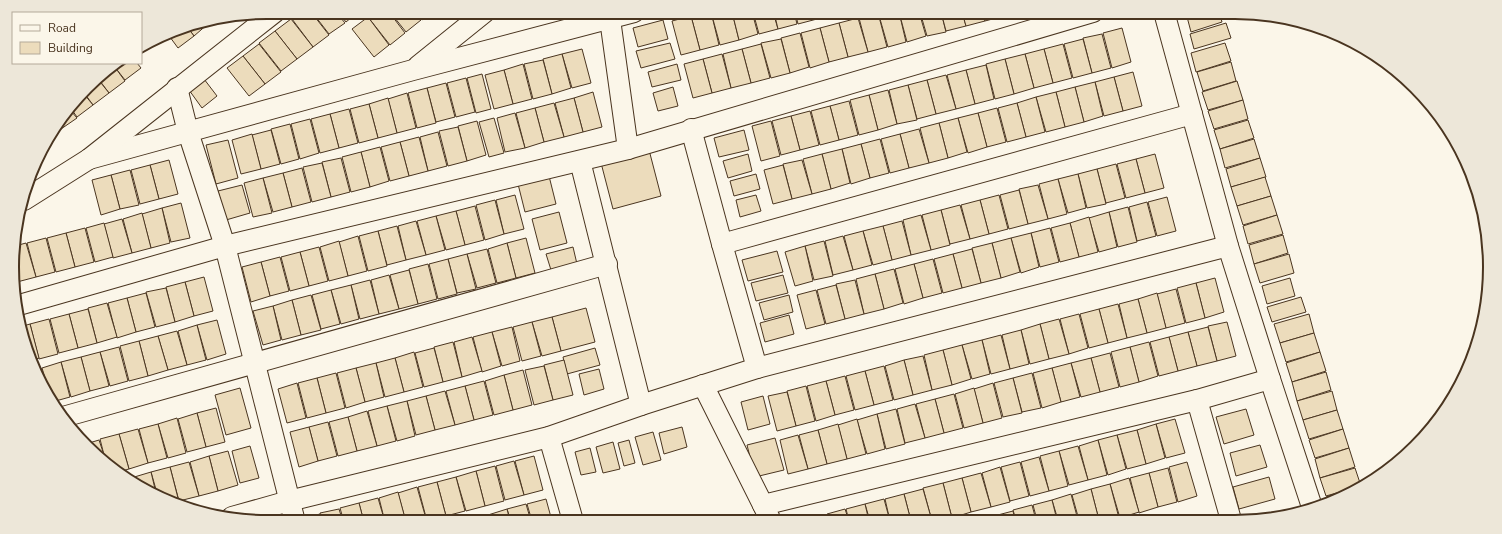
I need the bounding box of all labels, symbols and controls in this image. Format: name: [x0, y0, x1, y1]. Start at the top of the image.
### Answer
legend: [12, 12, 142, 64]
text: Road: [48, 20, 76, 36]
text: Building: [48, 40, 93, 56]

